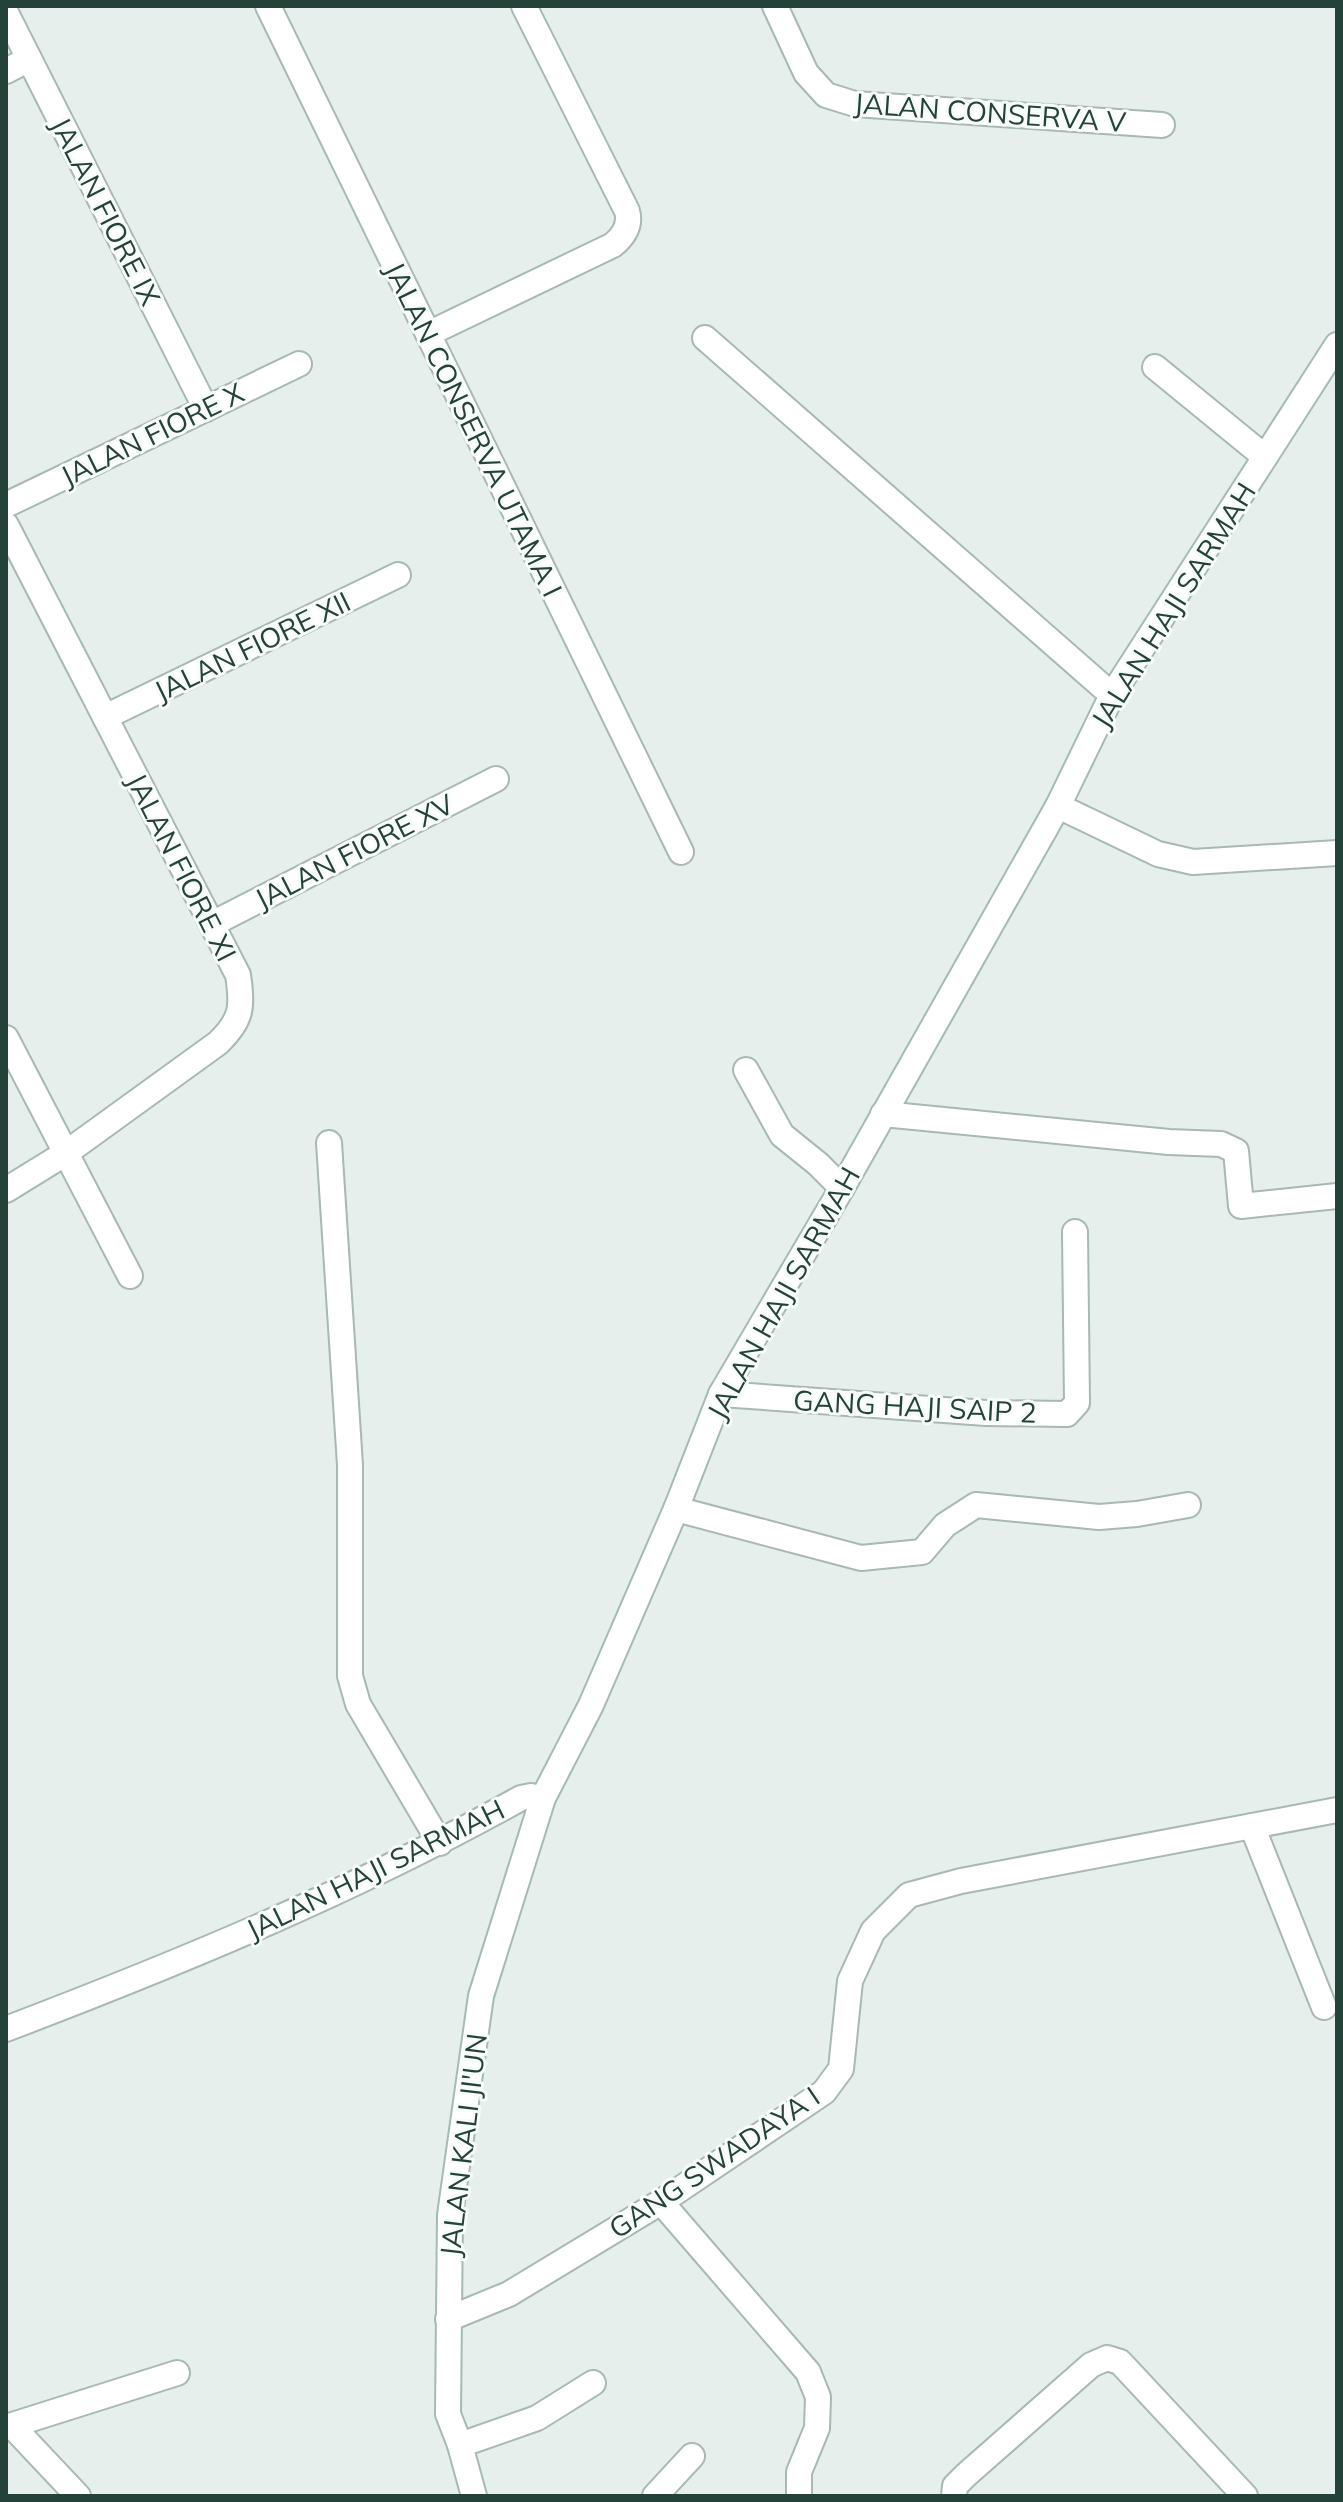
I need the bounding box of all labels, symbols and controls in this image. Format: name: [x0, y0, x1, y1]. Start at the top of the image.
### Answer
street label: JALAN CONSERVA V: [853, 85, 1128, 139]
street label: JALAN FIORE IX: [44, 111, 168, 311]
street label: JALAN CONSERVA UTAMA I: [378, 256, 570, 602]
street label: JALAN FIORE X: [55, 375, 249, 493]
street label: JALAN HAJI SARMAH: [1083, 476, 1263, 734]
street label: JALAN FIORE XII: [148, 583, 356, 709]
street label: JALAN FIORE XI: [120, 767, 244, 967]
street label: JALAN FIORE XV: [249, 786, 460, 916]
street label: JALAN HAJI SARMAH: [699, 1161, 867, 1425]
street label: GANG HAJI SAIP 2: [792, 1382, 1038, 1430]
street label: JALAN HAJI SARMAH: [240, 1791, 510, 1947]
street label: JALAN KALI JI'UN: [432, 2031, 494, 2259]
street label: GANG SWADAYA I: [602, 2079, 826, 2245]

